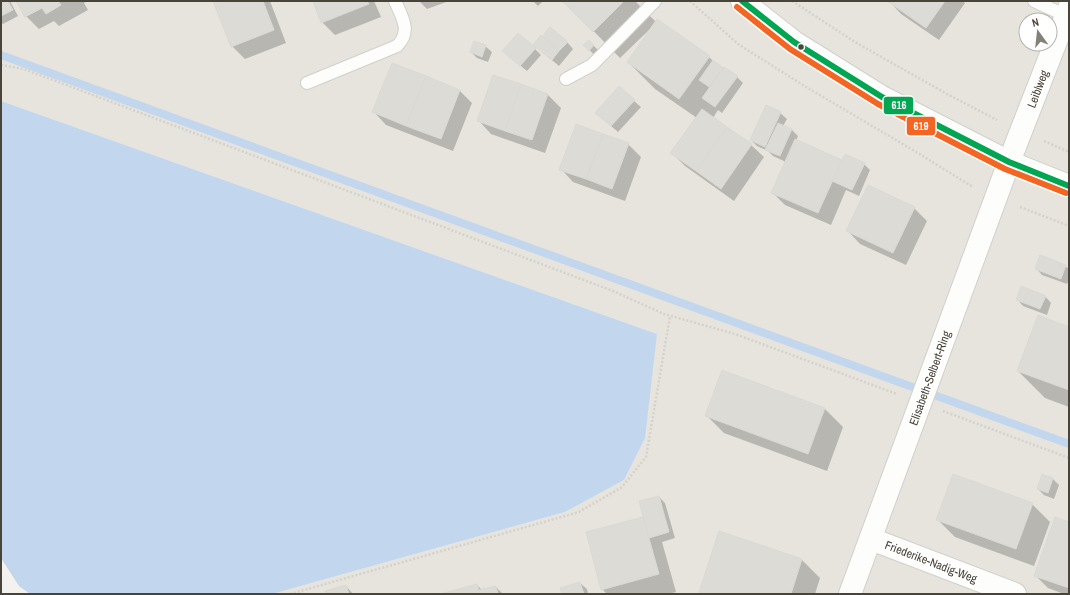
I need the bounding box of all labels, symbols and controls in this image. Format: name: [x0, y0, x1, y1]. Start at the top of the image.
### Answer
north arrow: [1018, 12, 1058, 52]
text: N: [1030, 15, 1040, 30]
unlabelled marker: [796, 42, 806, 52]
street label: Leiblweg: [1023, 67, 1053, 110]
line badge: 616: [883, 96, 914, 115]
text: 616: [891, 98, 907, 112]
line badge: 619: [906, 116, 936, 136]
text: 619: [913, 119, 929, 133]
street label: Elisabeth-Selbert-Ring: [905, 328, 955, 428]
street label: Friederike-Nadig-Weg: [883, 537, 980, 587]

